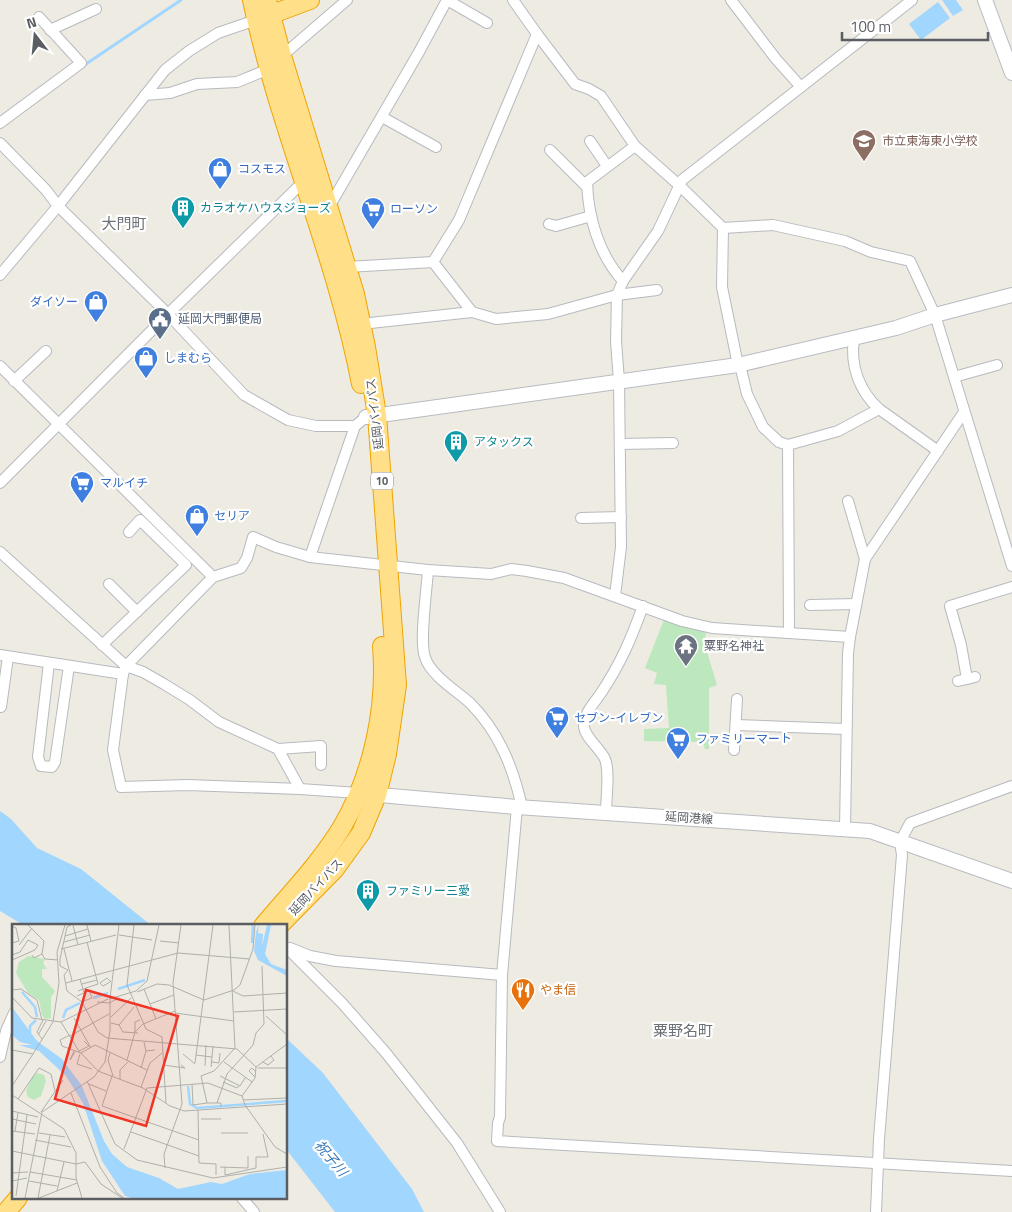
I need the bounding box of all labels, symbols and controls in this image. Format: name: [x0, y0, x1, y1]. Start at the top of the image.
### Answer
north arrow: [10, 10, 60, 60]
scale bar: [842, 10, 988, 42]
text: N: [24, 11, 39, 33]
text: 100 m: [850, 15, 891, 38]
school or university icon: 市立東海東小学校: [851, 128, 877, 162]
place label: 市立東海東小学校: [882, 131, 978, 150]
shop icon: コスモス: [207, 156, 233, 190]
place label: コスモス: [238, 159, 286, 178]
building icon: カラオケハウスジョーズ: [170, 195, 196, 229]
supermarket icon: ローソン: [360, 196, 386, 230]
place label: カラオケハウスジョーズ: [200, 198, 331, 217]
place label: ローソン: [390, 199, 438, 218]
district label: 大門町: [101, 212, 147, 235]
shop icon: ダイソー: [83, 289, 109, 323]
place label: ダイソー: [30, 292, 78, 311]
public building icon: 延岡大門郵便局: [147, 306, 173, 340]
place label: 延岡大門郵便局: [178, 309, 262, 328]
shop icon: しまむら: [133, 345, 159, 379]
place label: しまむら: [164, 348, 212, 367]
street label: 延岡バイパス: [361, 377, 388, 451]
building icon: アタックス: [443, 429, 469, 463]
place label: アタックス: [474, 432, 534, 451]
supermarket icon: マルイチ: [69, 470, 95, 504]
road number: 10: [371, 472, 393, 490]
place label: マルイチ: [100, 473, 148, 492]
shop icon: セリア: [184, 503, 210, 537]
place label: セリア: [214, 506, 250, 525]
temple icon: 粟野名神社: [673, 633, 699, 667]
place label: 粟野名神社: [704, 636, 764, 655]
supermarket icon: セブン-イレブン: [544, 705, 570, 739]
place label: セブン-イレブン: [574, 708, 663, 727]
supermarket icon: ファミリーマート: [665, 726, 691, 760]
place label: ファミリーマート: [696, 729, 792, 748]
street label: 延岡港線: [664, 806, 714, 829]
street label: 延岡バイパス: [284, 854, 347, 919]
building icon: ファミリー三愛: [355, 878, 381, 912]
place label: ファミリー三愛: [386, 881, 470, 900]
inset map: [12, 924, 288, 1200]
restaurant icon: やま信: [510, 977, 536, 1011]
place label: やま信: [540, 980, 576, 999]
district label: 粟野名町: [653, 1019, 713, 1042]
water label: 祝子川: [310, 1135, 354, 1182]

